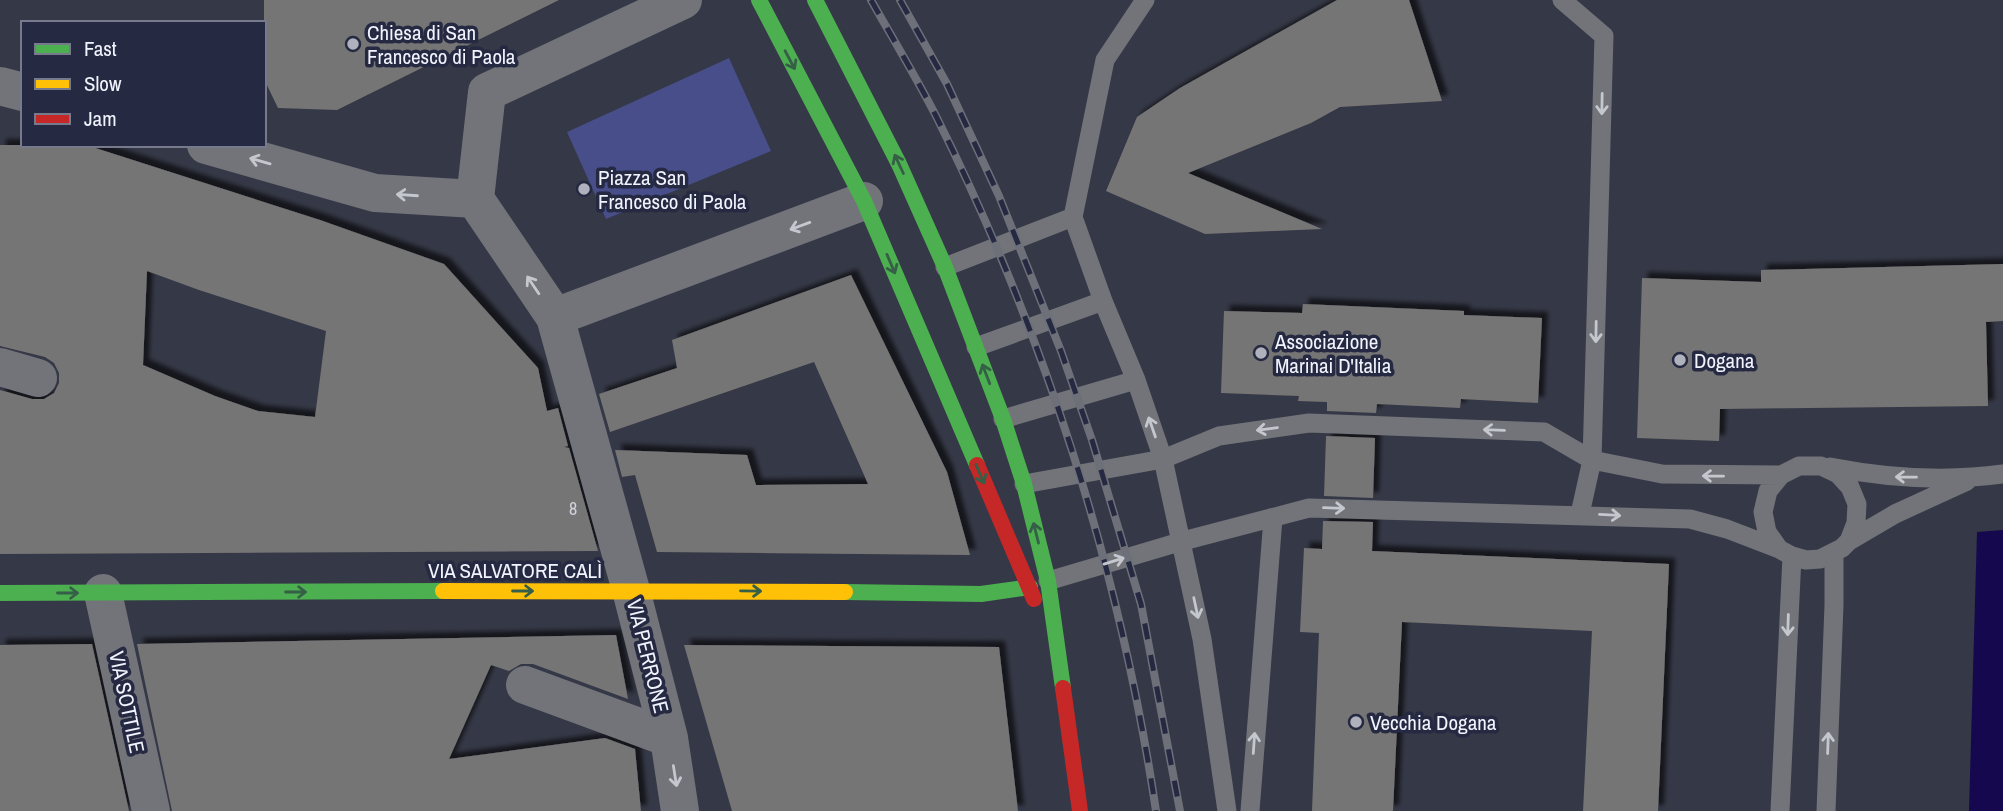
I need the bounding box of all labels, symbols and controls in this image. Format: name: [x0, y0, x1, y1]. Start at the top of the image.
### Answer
place label: Chiesa di San Francesco di Paola: [367, 18, 516, 71]
legend: [21, 21, 266, 147]
text: Fast: [84, 34, 117, 63]
marker: Chiesa di San Francesco di Paola: [345, 36, 361, 52]
one-way arrow: [784, 50, 798, 70]
text: Slow: [84, 69, 122, 98]
one-way arrow: [1595, 93, 1609, 116]
text: Jam: [84, 104, 117, 133]
one-way arrow: [249, 153, 271, 166]
one-way arrow: [891, 154, 905, 175]
place label: Piazza San Francesco di Paola: [598, 163, 747, 216]
marker: Piazza San Francesco di Paola: [576, 181, 592, 197]
one-way arrow: [396, 188, 419, 201]
one-way arrow: [790, 221, 812, 233]
one-way arrow: [885, 253, 898, 275]
one-way arrow: [526, 276, 540, 295]
one-way arrow: [1590, 320, 1603, 343]
place label: Associazione Marinai D'Italia: [1274, 327, 1392, 380]
marker: Associazione Marinai D'Italia: [1253, 345, 1269, 361]
place label: Dogana: [1694, 346, 1755, 375]
marker: Dogana: [1672, 352, 1688, 368]
one-way arrow: [979, 363, 992, 385]
one-way arrow: [1145, 417, 1157, 439]
one-way arrow: [1256, 423, 1279, 436]
one-way arrow: [1483, 424, 1506, 437]
one-way arrow: [974, 462, 987, 484]
one-way arrow: [1701, 469, 1724, 482]
one-way arrow: [1895, 470, 1918, 483]
house number: 8: [569, 496, 577, 521]
one-way arrow: [1322, 502, 1345, 515]
one-way arrow: [1599, 509, 1622, 522]
one-way arrow: [1029, 522, 1042, 545]
one-way arrow: [1102, 554, 1124, 567]
street label: VIA SALVATORE CALÌ: [428, 556, 602, 585]
one-way arrow: [511, 584, 534, 598]
one-way arrow: [284, 585, 307, 599]
one-way arrow: [739, 585, 762, 598]
one-way arrow: [56, 586, 79, 600]
street label: VIA PERRONE: [620, 596, 676, 716]
one-way arrow: [1190, 596, 1203, 619]
one-way arrow: [1782, 613, 1795, 636]
street label: VIA SOTTILE: [102, 648, 152, 756]
place label: Vecchia Dogana: [1370, 708, 1497, 737]
marker: Vecchia Dogana: [1348, 714, 1364, 730]
one-way arrow: [1248, 732, 1261, 755]
one-way arrow: [1822, 732, 1835, 755]
one-way arrow: [669, 764, 682, 787]

